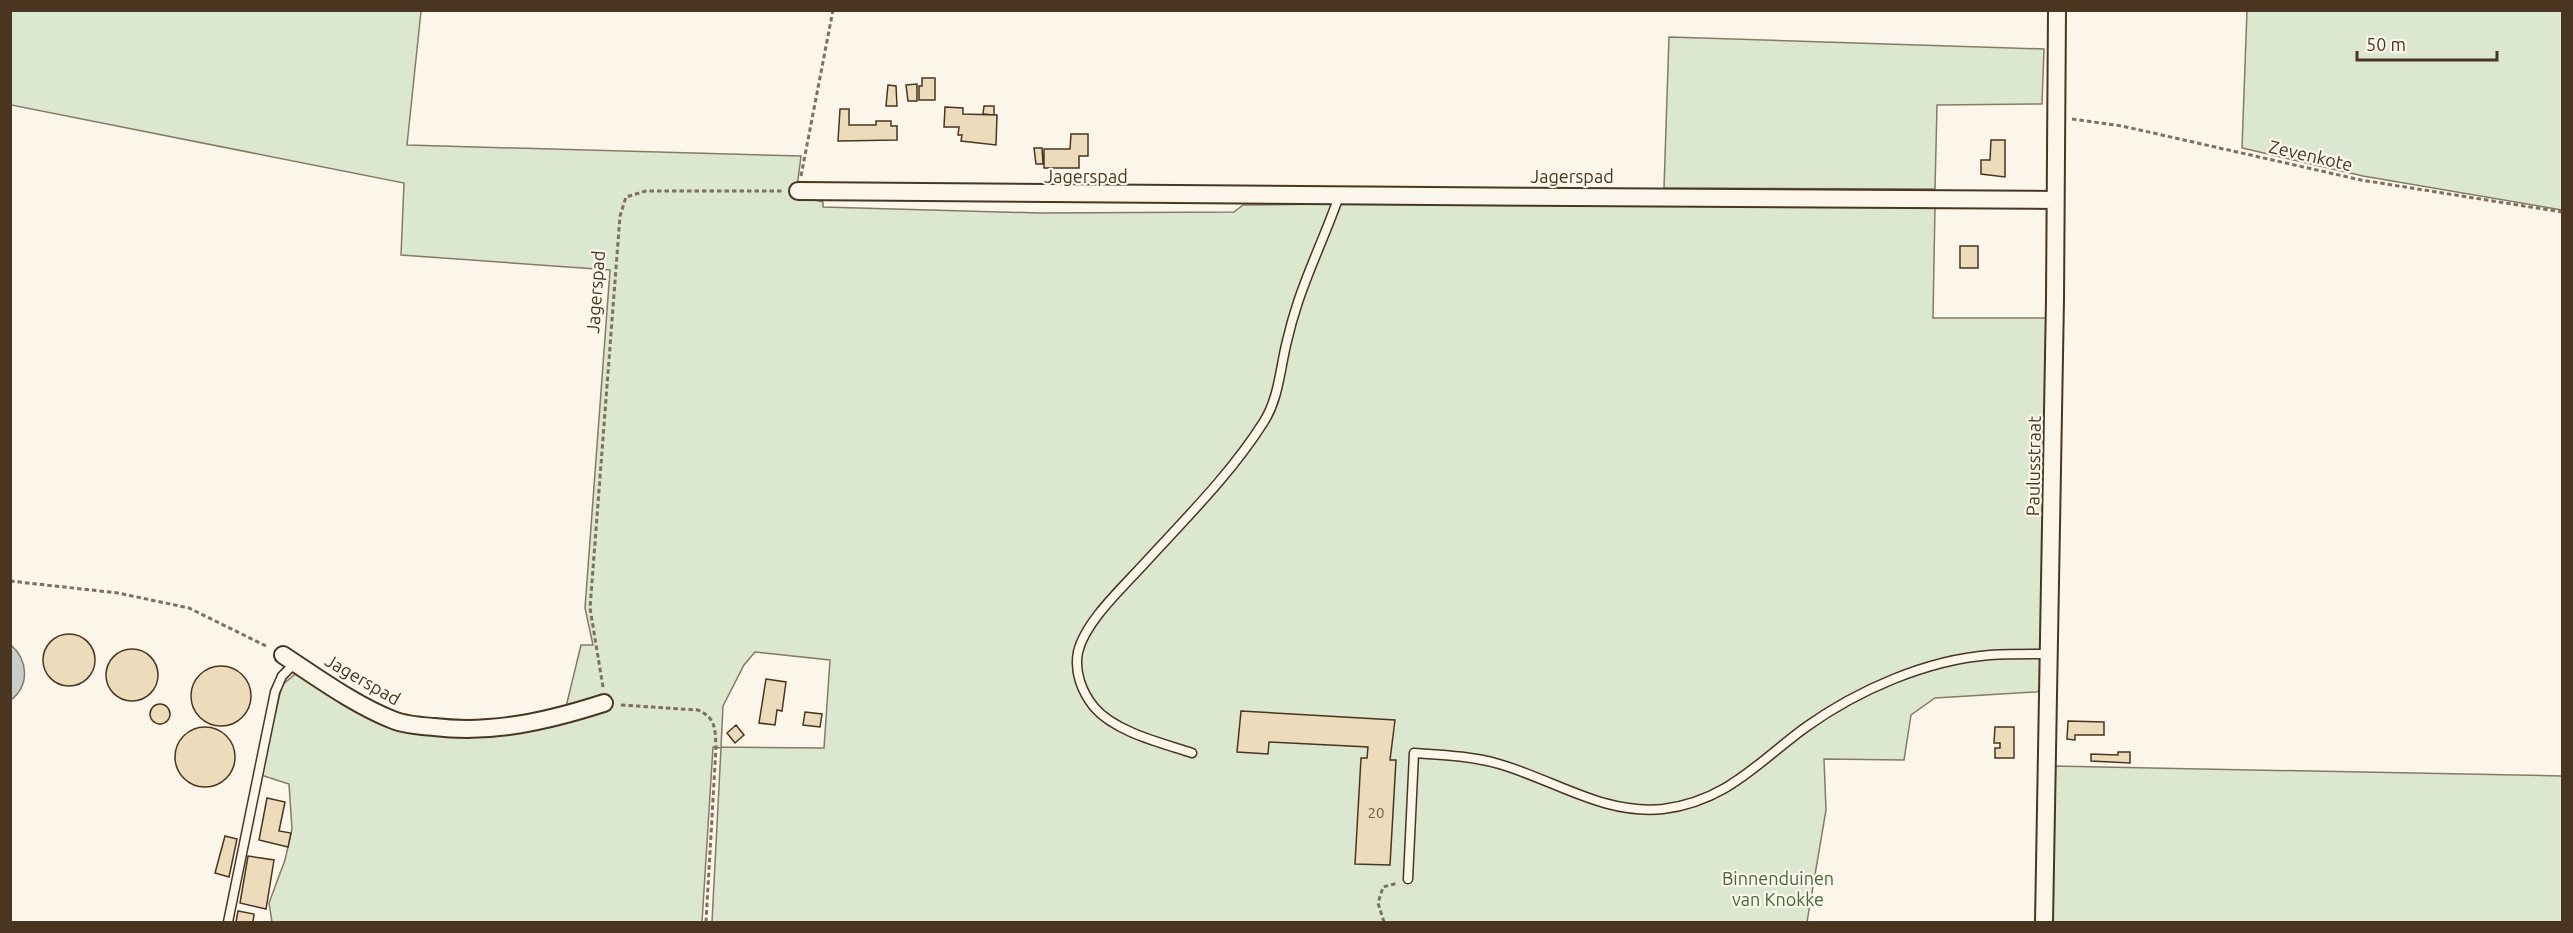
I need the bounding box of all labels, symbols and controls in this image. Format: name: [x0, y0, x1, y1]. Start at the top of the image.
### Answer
scale bar: [2357, 24, 2496, 62]
text: 50 m: [2366, 34, 2406, 54]
street label: Zevenkote: [2267, 136, 2355, 174]
street label: Jagerspad: [1044, 166, 1128, 186]
street label: Jagerspad: [1530, 166, 1614, 186]
street label: Jagerspad: [582, 250, 608, 334]
street label: Paulusstraat: [2022, 416, 2044, 516]
street label: Jagerspad: [322, 650, 404, 708]
house number: 20: [1368, 804, 1384, 821]
park label: Binnenduinen van Knokke: [1722, 868, 1834, 909]

